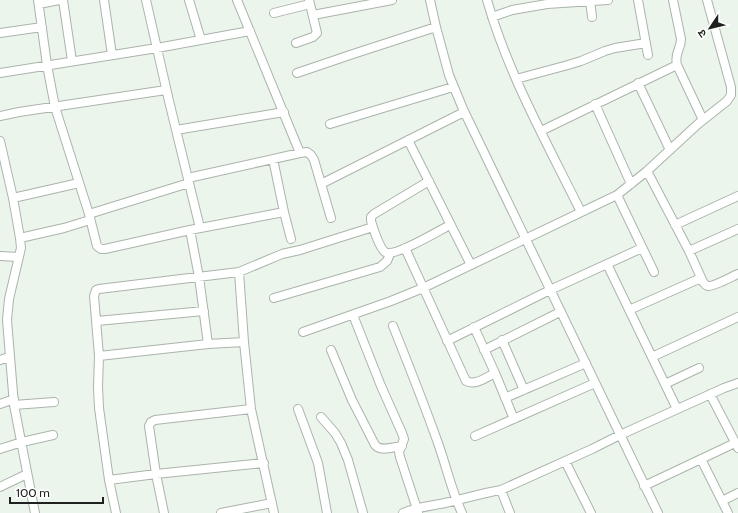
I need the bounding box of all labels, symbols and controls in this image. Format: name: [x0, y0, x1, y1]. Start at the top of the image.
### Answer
north arrow: [690, 8, 730, 48]
text: उ: [694, 27, 709, 40]
scale bar: [10, 479, 103, 505]
text: 100 m: [16, 485, 50, 500]

